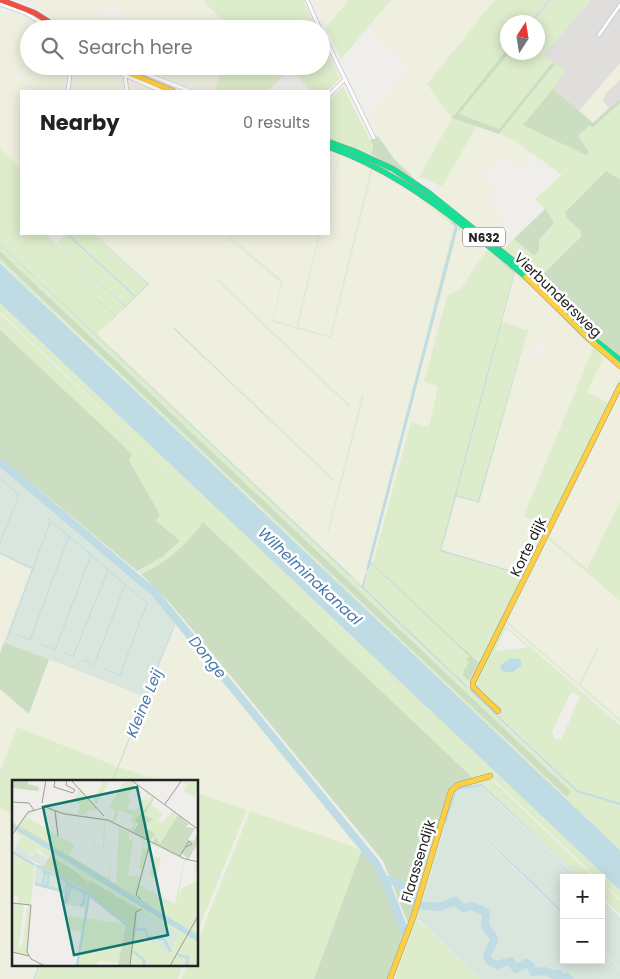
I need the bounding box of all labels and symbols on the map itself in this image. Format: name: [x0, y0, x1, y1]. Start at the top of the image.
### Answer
north arrow: [500, 15, 545, 60]
road number: N632: [463, 228, 505, 246]
street label: Vierbundersweg: [510, 248, 606, 342]
street label: Korte dijk: [505, 513, 551, 580]
water label: Wilhelminakanaal: [253, 522, 367, 630]
water label: Donge: [184, 631, 232, 683]
water label: Kleine Leij: [121, 665, 167, 740]
inset map: [12, 780, 199, 966]
street label: Flaassendijk: [396, 817, 440, 905]

